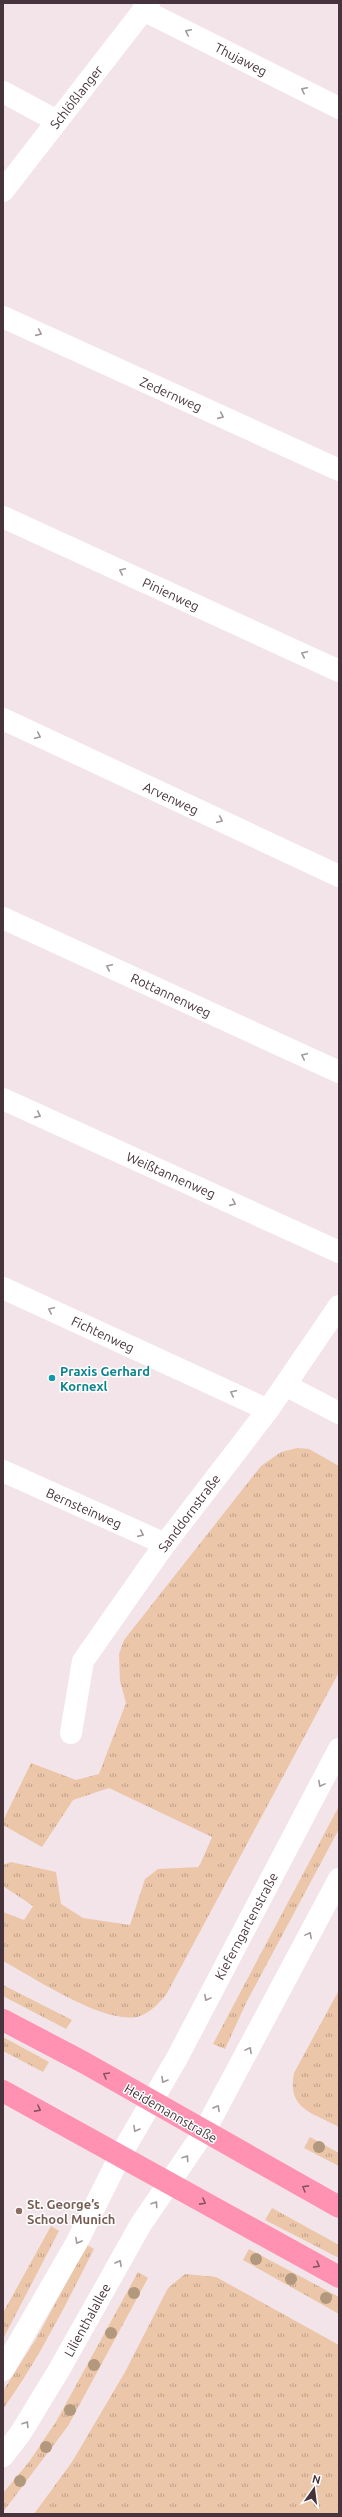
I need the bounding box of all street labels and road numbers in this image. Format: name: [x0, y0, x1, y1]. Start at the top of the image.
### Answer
street label: Thujaweg: [213, 40, 269, 78]
street label: Schlößlanger: [47, 63, 105, 131]
street label: Zedernweg: [138, 374, 204, 414]
street label: Pinienweg: [140, 575, 202, 613]
street label: Arvenweg: [141, 779, 201, 817]
street label: Rottannenweg: [129, 970, 213, 1020]
street label: Weißtannenweg: [124, 1149, 218, 1201]
street label: Fichtenweg: [69, 1313, 137, 1355]
street label: Sanddornstraße: [155, 1471, 223, 1555]
street label: Bernsteinweg: [44, 1485, 124, 1531]
street label: Kieferngartenstraße: [212, 1870, 280, 1982]
street label: Heidemannstraße: [122, 2081, 220, 2145]
street label: Lilienthalallee: [61, 2281, 113, 2359]

